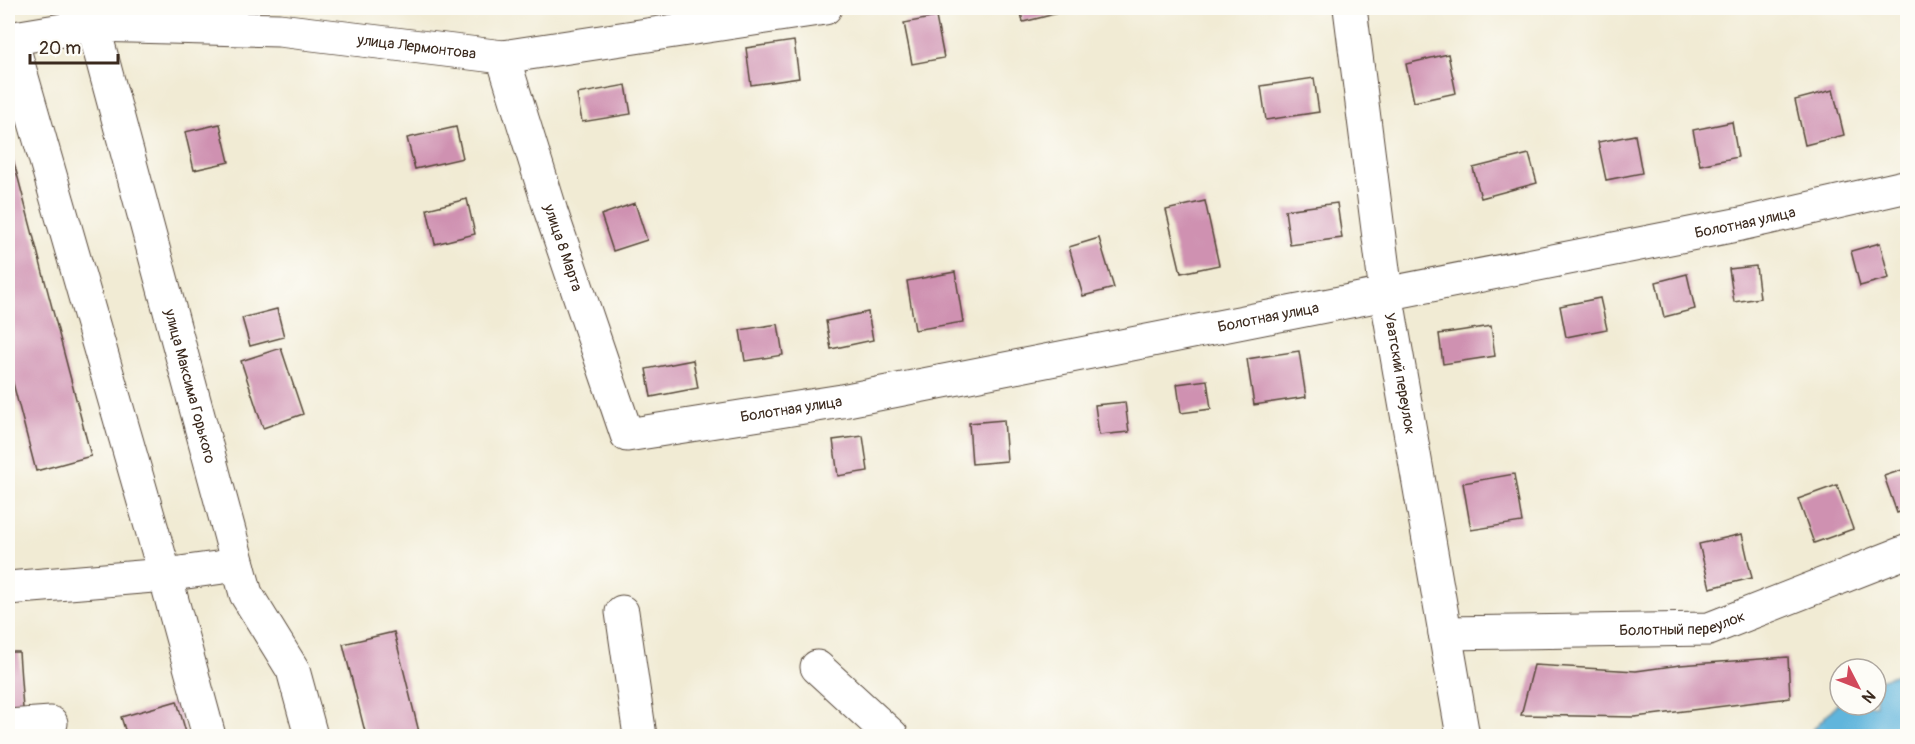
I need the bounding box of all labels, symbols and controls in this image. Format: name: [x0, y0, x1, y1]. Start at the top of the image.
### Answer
scale bar: [30, 27, 118, 65]
street label: улица Лермонтова: [355, 30, 477, 63]
text: 20 m: [39, 37, 81, 60]
street label: улица 8 Марта: [539, 201, 587, 294]
street label: Болотная улица: [1693, 202, 1797, 242]
street label: Болотная улица: [1216, 298, 1321, 336]
street label: улица Максима Горького: [160, 306, 220, 465]
street label: Уватский переулок: [1380, 311, 1420, 436]
street label: Болотная улица: [739, 392, 843, 426]
street label: Болотный переулок: [1619, 606, 1748, 640]
north arrow: [1828, 657, 1888, 717]
text: N: [1857, 686, 1879, 707]

